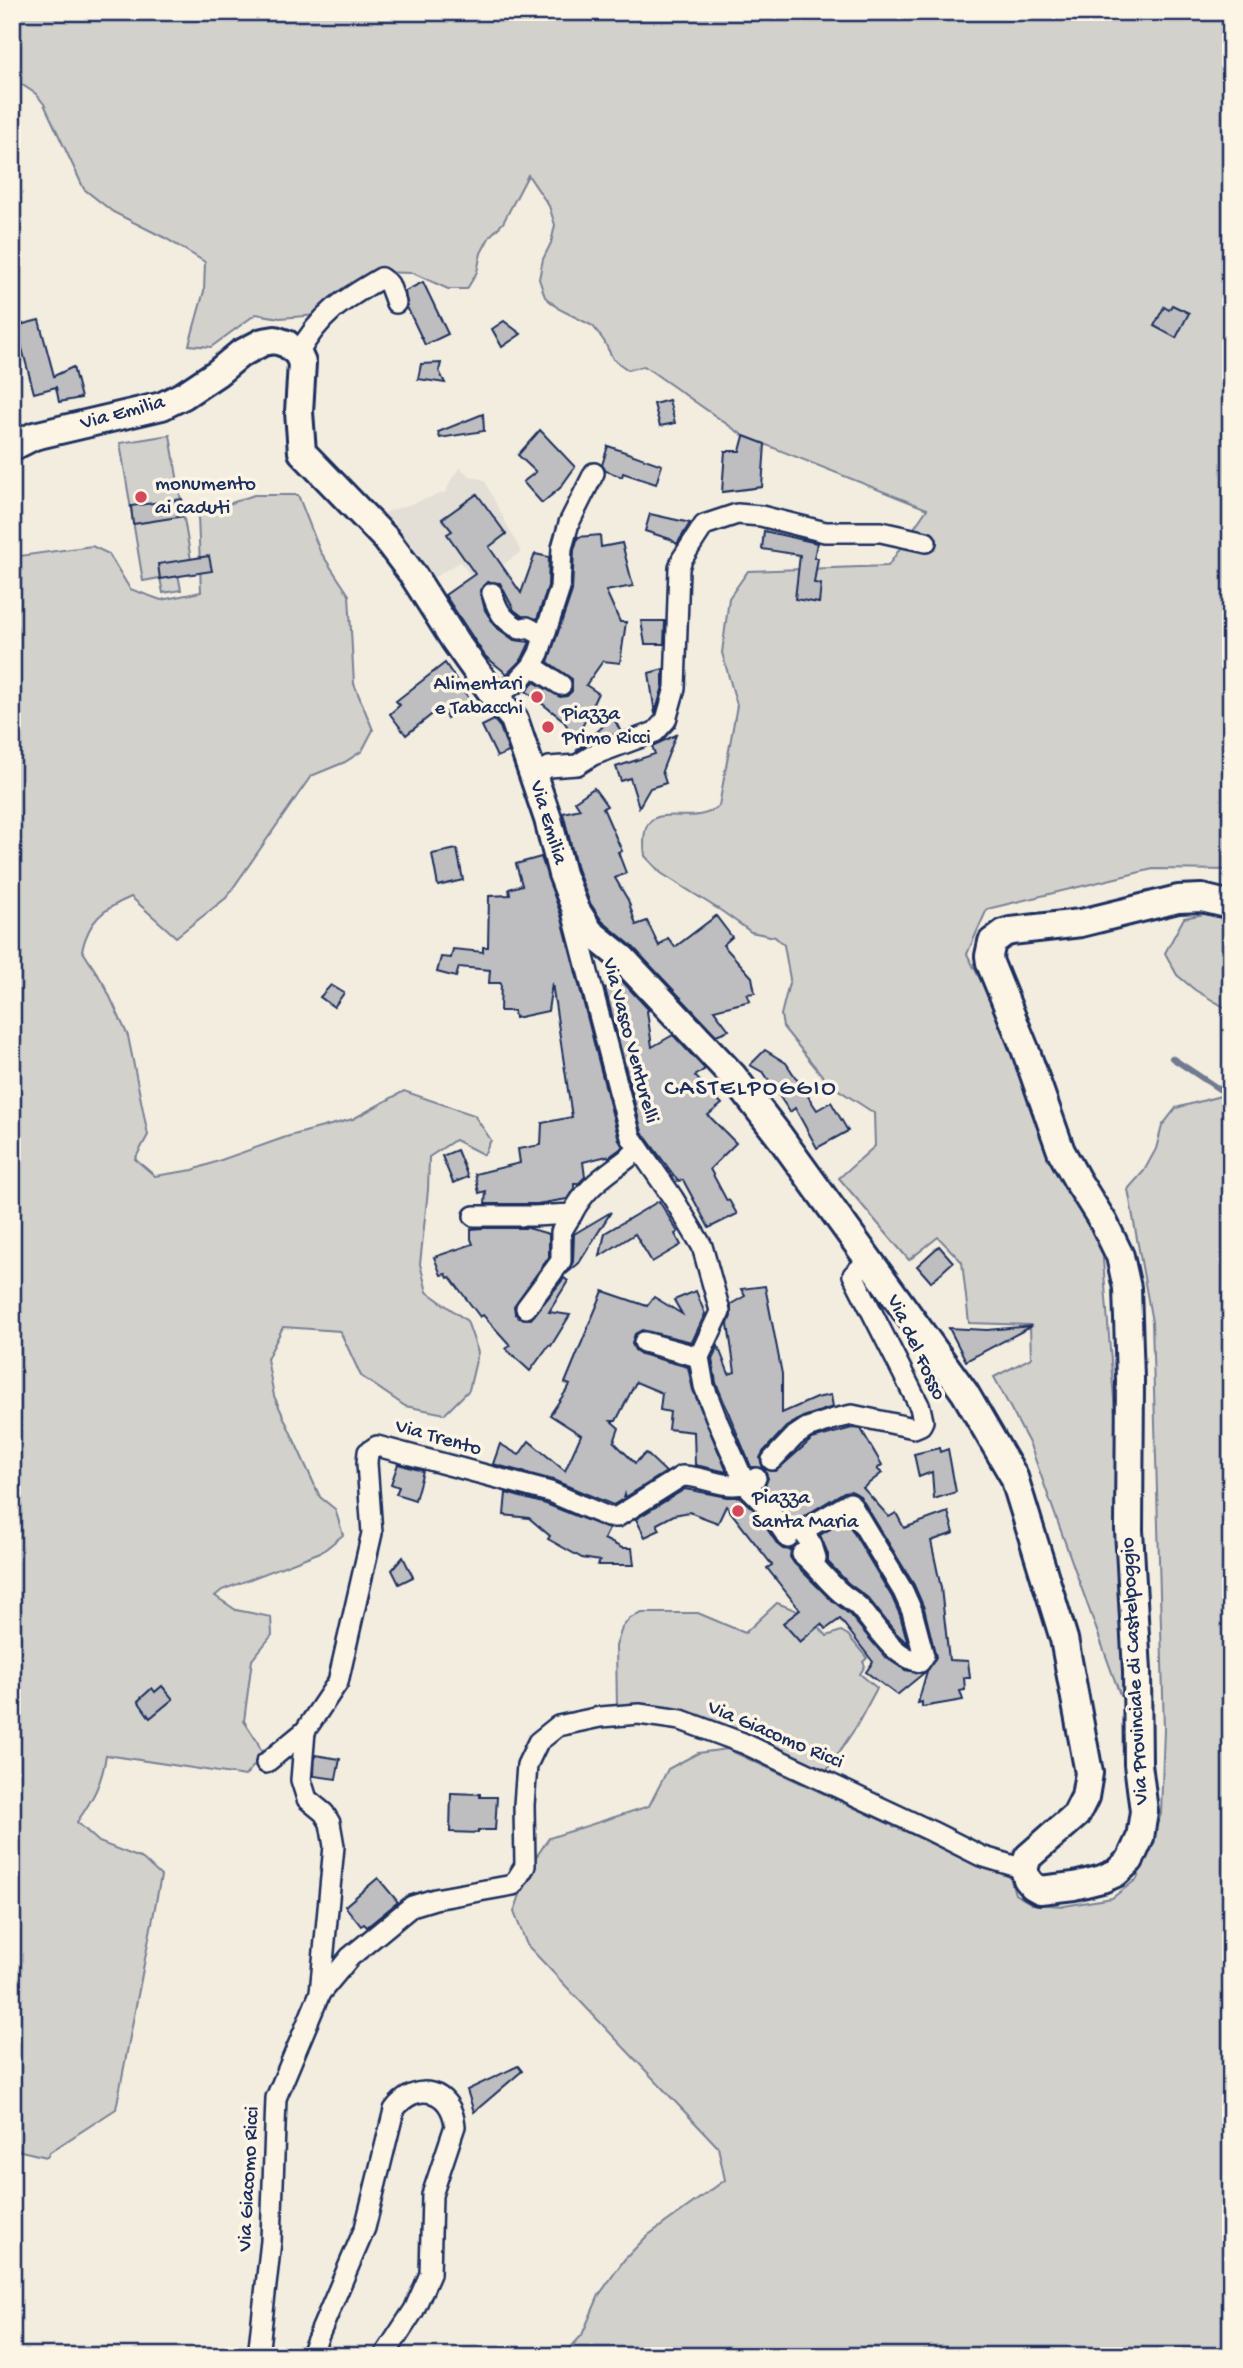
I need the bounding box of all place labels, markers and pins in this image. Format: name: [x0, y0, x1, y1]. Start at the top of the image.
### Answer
place label: monumento ai caduti: [155, 473, 256, 522]
marker: monumento ai caduti: [133, 489, 149, 505]
place label: Alimentari e Tabacchi: [433, 673, 523, 722]
marker: Alimentari e Tabacchi: [529, 689, 545, 705]
place label: Piazza Primo Ricci: [561, 703, 651, 752]
marker: Piazza Primo Ricci: [540, 719, 556, 735]
place label: Piazza Santa Maria: [751, 1487, 860, 1536]
marker: Piazza Santa Maria: [730, 1503, 746, 1519]

